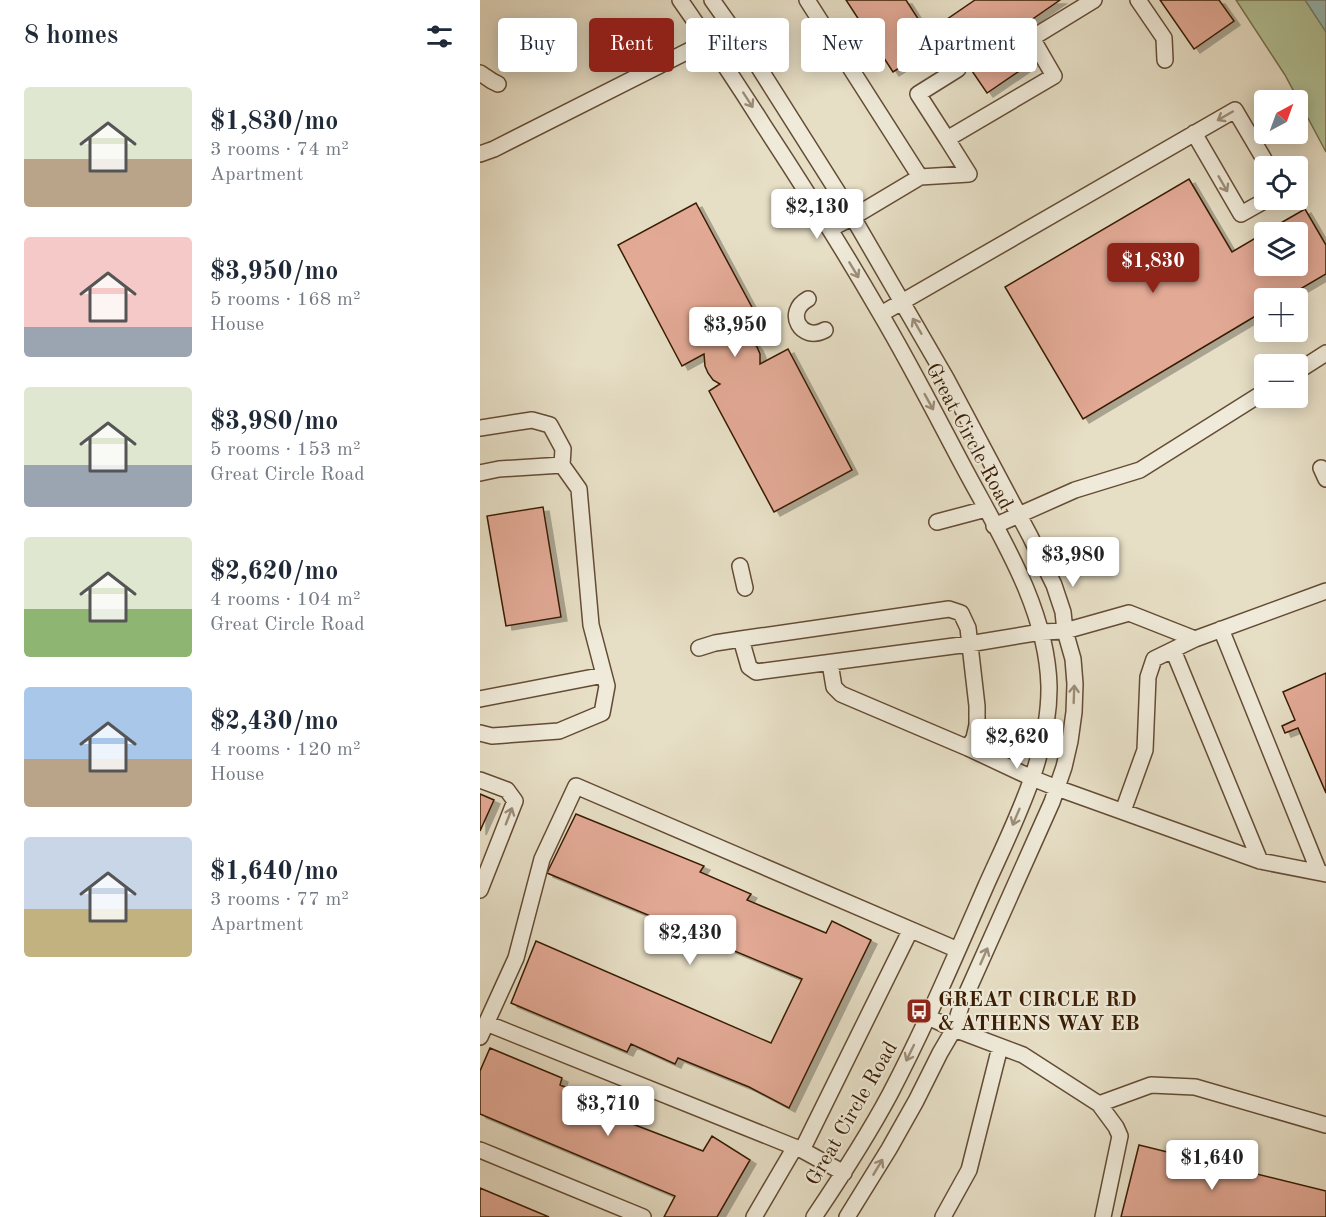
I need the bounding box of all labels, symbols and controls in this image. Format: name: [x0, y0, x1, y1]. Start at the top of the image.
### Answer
chip: Buy: [498, 18, 577, 72]
chip: Rent: [589, 18, 674, 72]
chip: Filters: [686, 18, 789, 72]
chip: New: [801, 18, 885, 72]
chip: Apartment: [897, 18, 1037, 72]
icon: filters: [423, 20, 456, 53]
text: 8 homes: [24, 23, 118, 49]
north arrow: [1254, 90, 1308, 144]
map controls: [1254, 90, 1308, 408]
one-way arrow: [742, 92, 754, 108]
text: $1,830/mo: [210, 109, 338, 135]
one-way arrow: [1217, 110, 1234, 122]
icon: home: [72, 111, 144, 183]
text: 3 rooms · 74 m²: [210, 140, 349, 160]
button: locate: [1254, 156, 1308, 210]
text: Apartment: [210, 165, 304, 185]
one-way arrow: [1218, 175, 1230, 192]
pin: $2,130: [768, 189, 866, 240]
text: $2,130: [785, 198, 849, 218]
button: layers: [1254, 222, 1308, 276]
pin: $1,830: [1104, 243, 1202, 294]
text: $1,830: [1121, 252, 1185, 272]
text: $3,950/mo: [210, 259, 338, 285]
icon: home: [72, 261, 144, 333]
one-way arrow: [848, 261, 860, 278]
button: +: [1254, 288, 1308, 342]
text: 5 rooms · 168 m²: [210, 290, 360, 310]
pin: $3,950: [686, 307, 784, 358]
text: House: [210, 315, 264, 335]
text: $3,950: [703, 316, 767, 336]
one-way arrow: [911, 318, 923, 335]
button: −: [1254, 354, 1308, 408]
street label: Great Circle Road: [921, 360, 1016, 513]
one-way arrow: [924, 393, 935, 411]
text: $3,980/mo: [210, 409, 338, 435]
icon: home: [72, 411, 144, 483]
text: 5 rooms · 153 m²: [210, 440, 360, 460]
text: Great Circle Road: [210, 465, 365, 485]
pin: $3,980: [1024, 537, 1122, 588]
text: $3,980: [1041, 546, 1105, 566]
text: $2,620/mo: [210, 559, 338, 585]
icon: home: [72, 561, 144, 633]
text: 4 rooms · 104 m²: [210, 590, 360, 610]
text: Great Circle Road: [210, 615, 365, 635]
one-way arrow: [1069, 685, 1080, 705]
text: $2,430/mo: [210, 709, 338, 735]
icon: home: [72, 711, 144, 783]
pin: $2,620: [968, 719, 1066, 770]
text: $2,620: [985, 728, 1049, 748]
text: 4 rooms · 120 m²: [210, 740, 360, 760]
text: House: [210, 765, 264, 785]
one-way arrow: [504, 807, 515, 825]
one-way arrow: [1010, 808, 1021, 826]
text: $1,640/mo: [210, 859, 338, 885]
icon: home: [72, 861, 144, 933]
text: 3 rooms · 77 m²: [210, 890, 349, 910]
text: Apartment: [210, 915, 304, 935]
pin: $2,430: [641, 915, 739, 966]
text: $2,430: [658, 924, 722, 944]
one-way arrow: [979, 947, 990, 965]
place label: GREAT CIRCLE RD & ATHENS WAY EB: [938, 990, 1140, 1035]
bus stop icon: GREAT CIRCLE RD & ATHENS WAY EB: [904, 996, 934, 1026]
street label: Great Circle Road: [803, 1038, 902, 1189]
one-way arrow: [904, 1043, 916, 1061]
pin: $3,710: [559, 1086, 657, 1137]
text: $3,710: [576, 1095, 640, 1115]
pin: $1,640: [1163, 1140, 1261, 1191]
text: $1,640: [1180, 1149, 1244, 1169]
one-way arrow: [872, 1159, 884, 1176]

